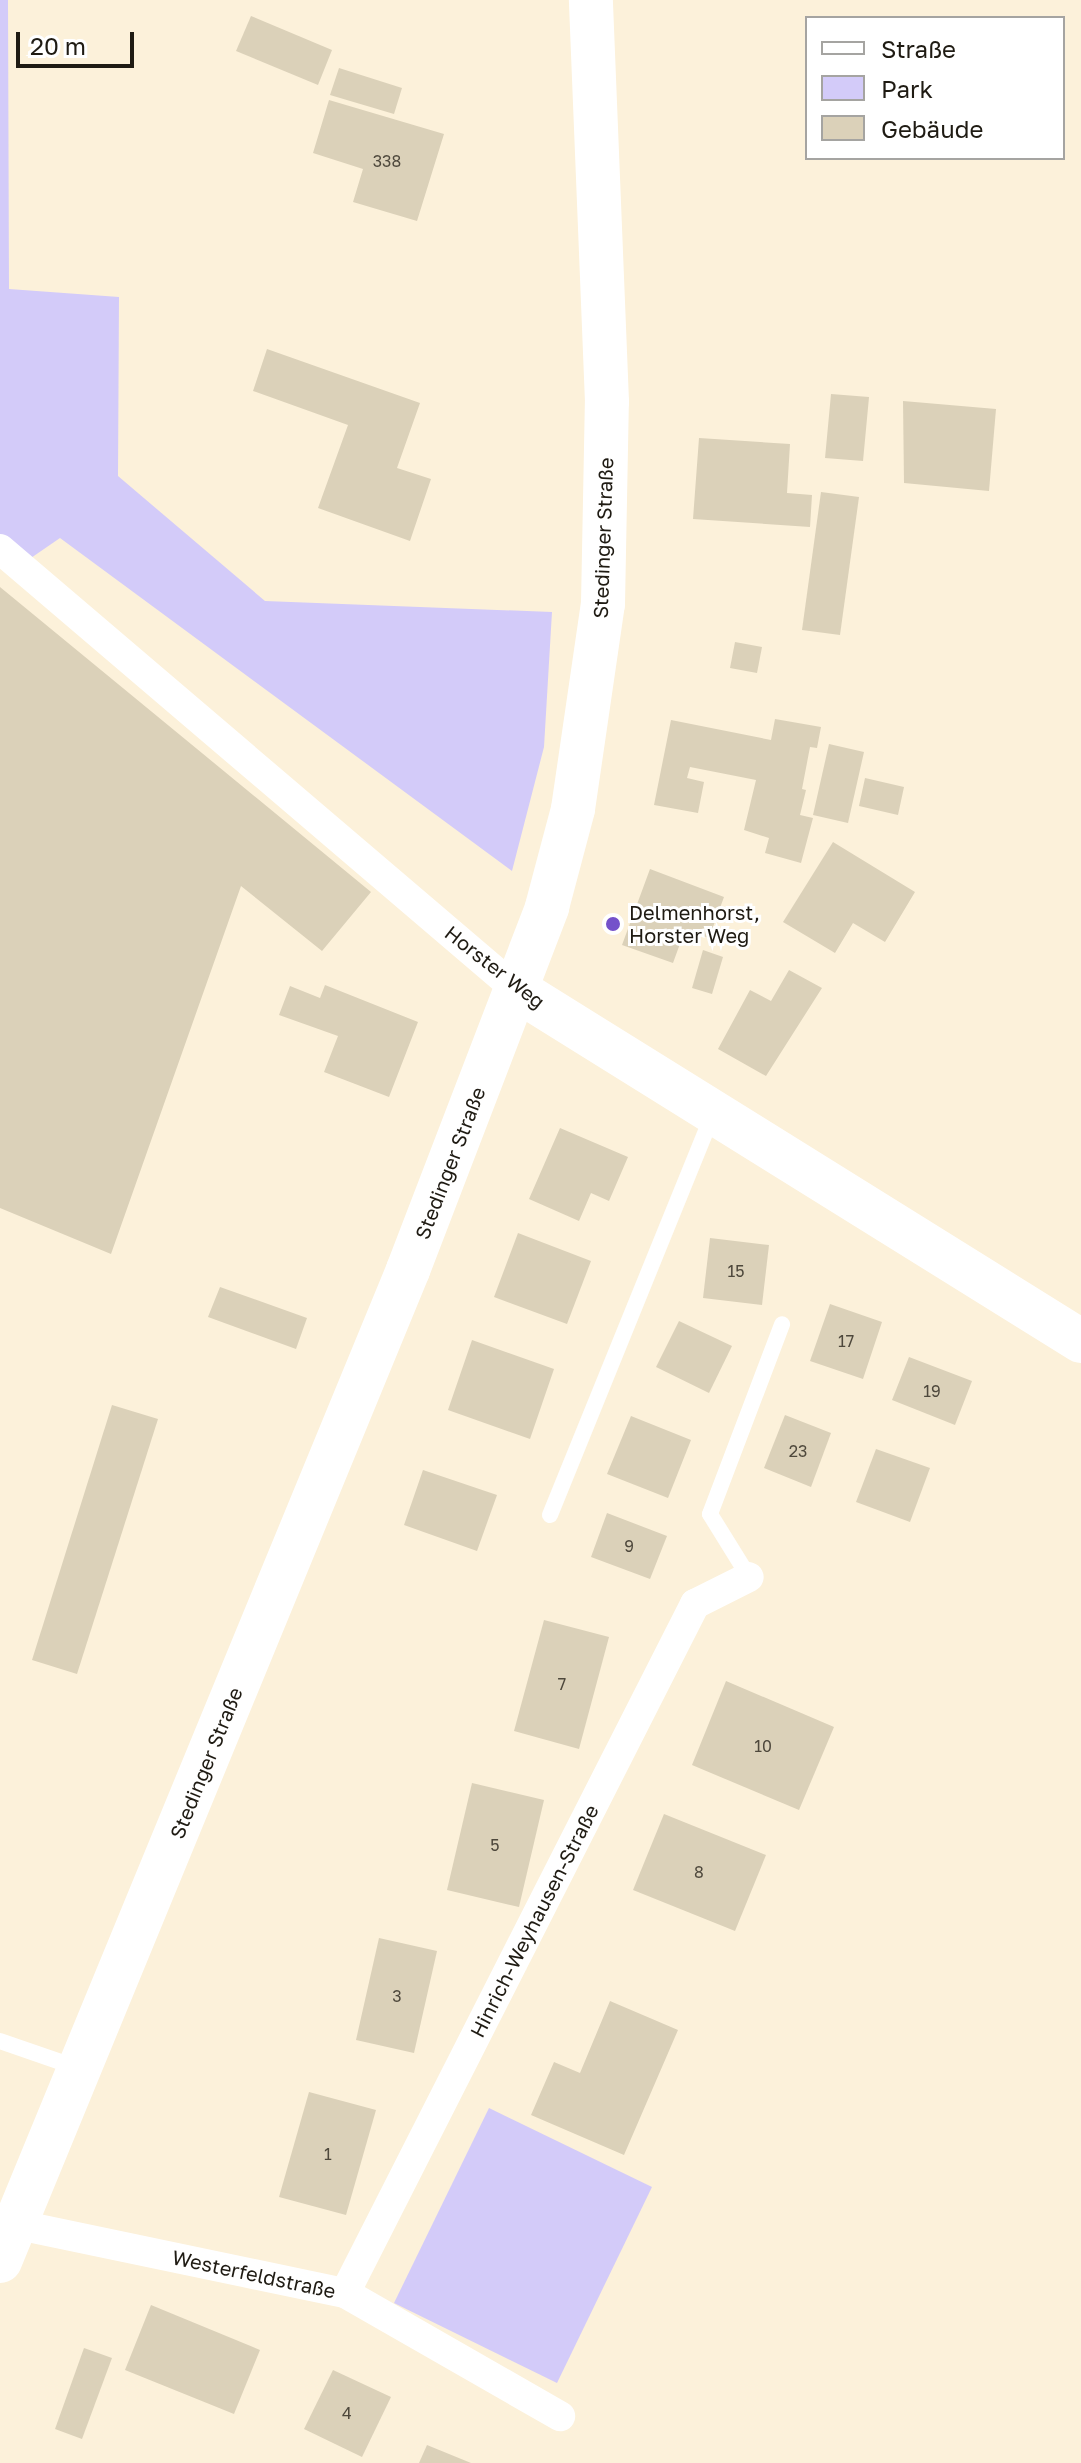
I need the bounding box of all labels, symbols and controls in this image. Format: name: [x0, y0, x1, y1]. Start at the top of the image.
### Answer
scale bar: [20, 16, 138, 66]
legend: [805, 16, 1065, 160]
text: 20 m: [30, 31, 86, 60]
text: Straße: [881, 34, 956, 63]
text: Park: [881, 74, 933, 103]
text: Gebäude: [881, 114, 983, 143]
house number: 338: [373, 151, 401, 171]
street label: Stedinger Straße: [588, 457, 618, 619]
place label: Delmenhorst, Horster Weg: [629, 900, 760, 947]
marker: Delmenhorst, Horster Weg: [604, 915, 622, 933]
street label: Horster Weg: [440, 921, 550, 1013]
street label: Stedinger Straße: [410, 1083, 490, 1243]
house number: 15: [727, 1261, 745, 1281]
house number: 17: [838, 1331, 854, 1351]
house number: 19: [923, 1381, 941, 1401]
house number: 23: [789, 1441, 807, 1461]
house number: 9: [624, 1536, 634, 1556]
house number: 7: [558, 1674, 566, 1694]
street label: Stedinger Straße: [165, 1684, 247, 1842]
house number: 10: [754, 1736, 772, 1756]
street label: Hinrich-Weyhausen-Straße: [465, 1801, 603, 2041]
house number: 5: [490, 1835, 500, 1855]
house number: 8: [694, 1862, 704, 1882]
house number: 3: [392, 1986, 402, 2006]
house number: 1: [324, 2144, 332, 2164]
street label: Westerfeldstraße: [170, 2245, 338, 2303]
house number: 4: [342, 2403, 352, 2423]

